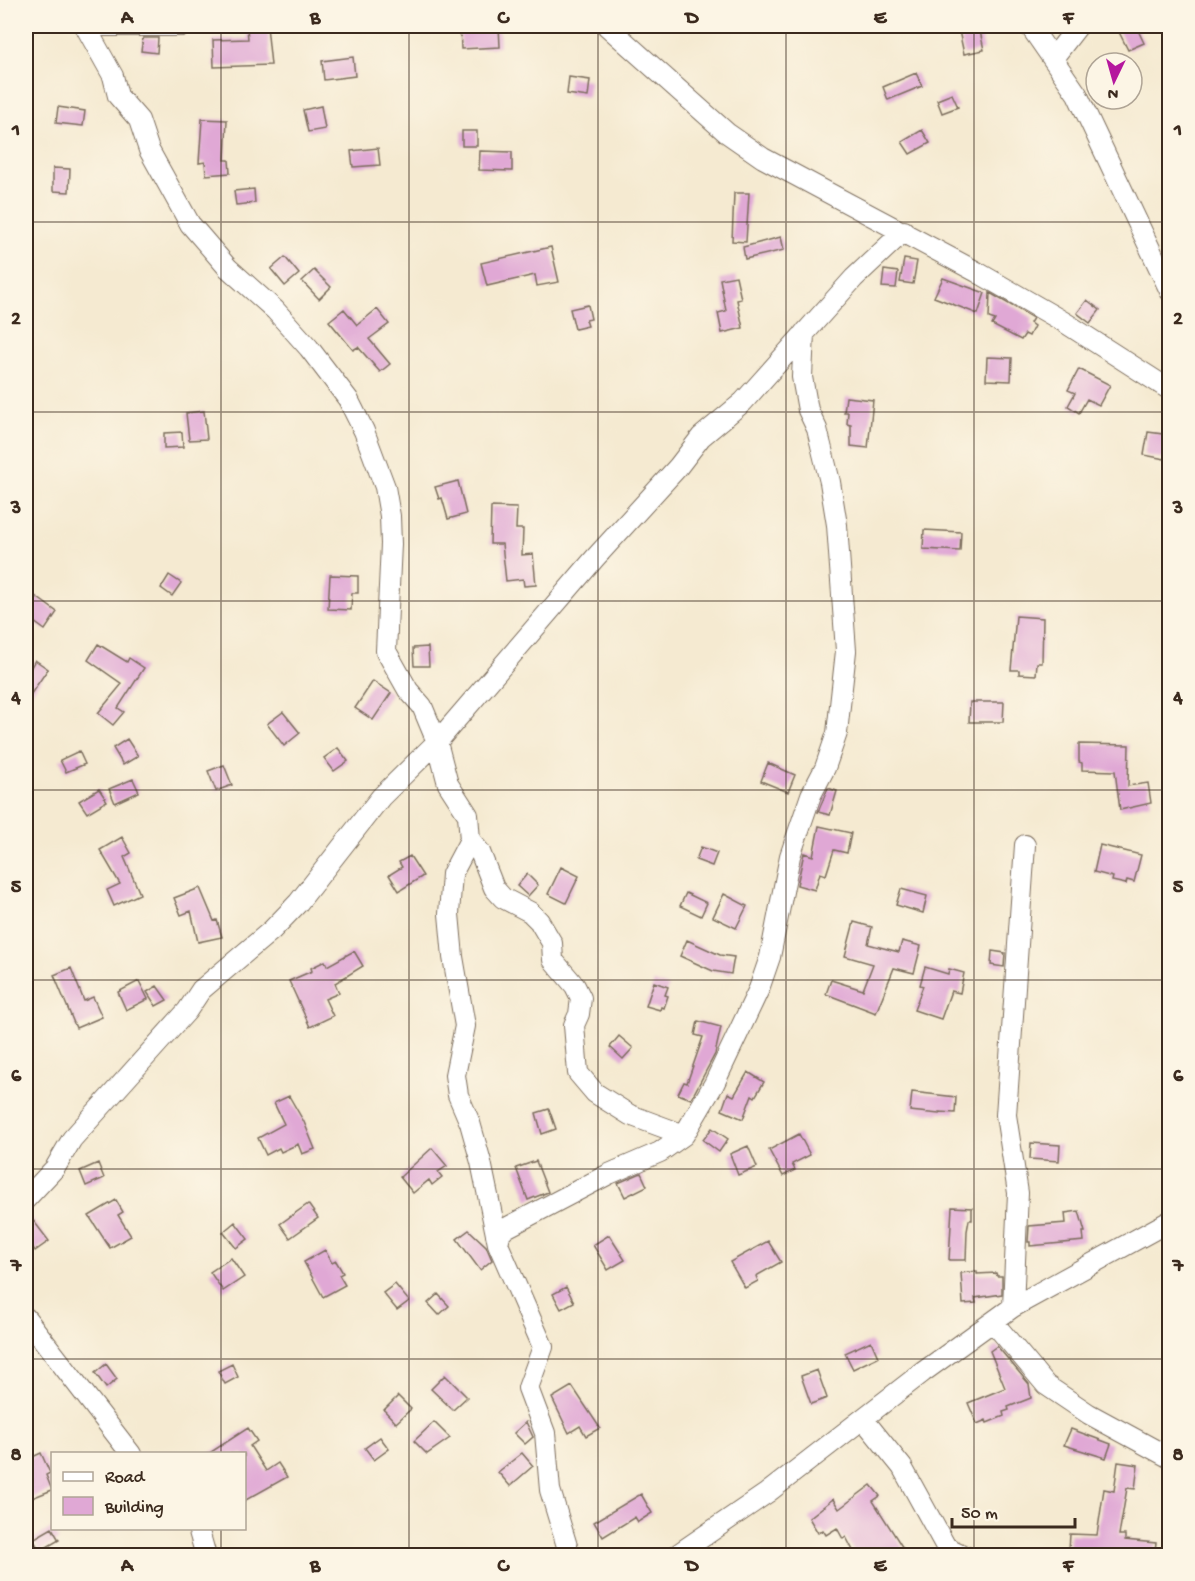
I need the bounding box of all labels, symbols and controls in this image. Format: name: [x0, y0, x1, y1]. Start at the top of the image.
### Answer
text: A: [120, 8, 135, 31]
text: B: [309, 8, 321, 31]
text: C: [497, 8, 511, 31]
text: D: [683, 8, 699, 31]
text: E: [874, 8, 888, 31]
text: F: [1062, 8, 1075, 31]
north arrow: [1084, 51, 1144, 111]
text: N: [1106, 82, 1119, 102]
text: 1: [11, 120, 20, 143]
text: 1: [1173, 120, 1182, 143]
text: 2: [11, 309, 21, 332]
text: 2: [1173, 309, 1183, 332]
text: 3: [10, 498, 21, 521]
text: 3: [1172, 498, 1183, 521]
text: 4: [10, 688, 21, 711]
text: 4: [1172, 688, 1183, 711]
text: 5: [11, 877, 22, 900]
text: 5: [1173, 877, 1184, 900]
text: 6: [11, 1066, 22, 1089]
text: 6: [1173, 1066, 1184, 1089]
text: 7: [10, 1256, 23, 1279]
text: 7: [1172, 1256, 1185, 1279]
text: 8: [11, 1445, 22, 1468]
text: 8: [1173, 1445, 1184, 1468]
legend: [51, 1452, 246, 1530]
text: Road: [105, 1468, 146, 1489]
scale bar: [952, 1491, 1075, 1529]
text: Building: [104, 1498, 164, 1519]
text: 50 m: [961, 1504, 998, 1525]
text: A: [120, 1556, 135, 1579]
text: B: [309, 1556, 321, 1579]
text: C: [497, 1556, 511, 1579]
text: D: [683, 1556, 699, 1579]
text: E: [874, 1556, 888, 1579]
text: F: [1062, 1556, 1075, 1579]

